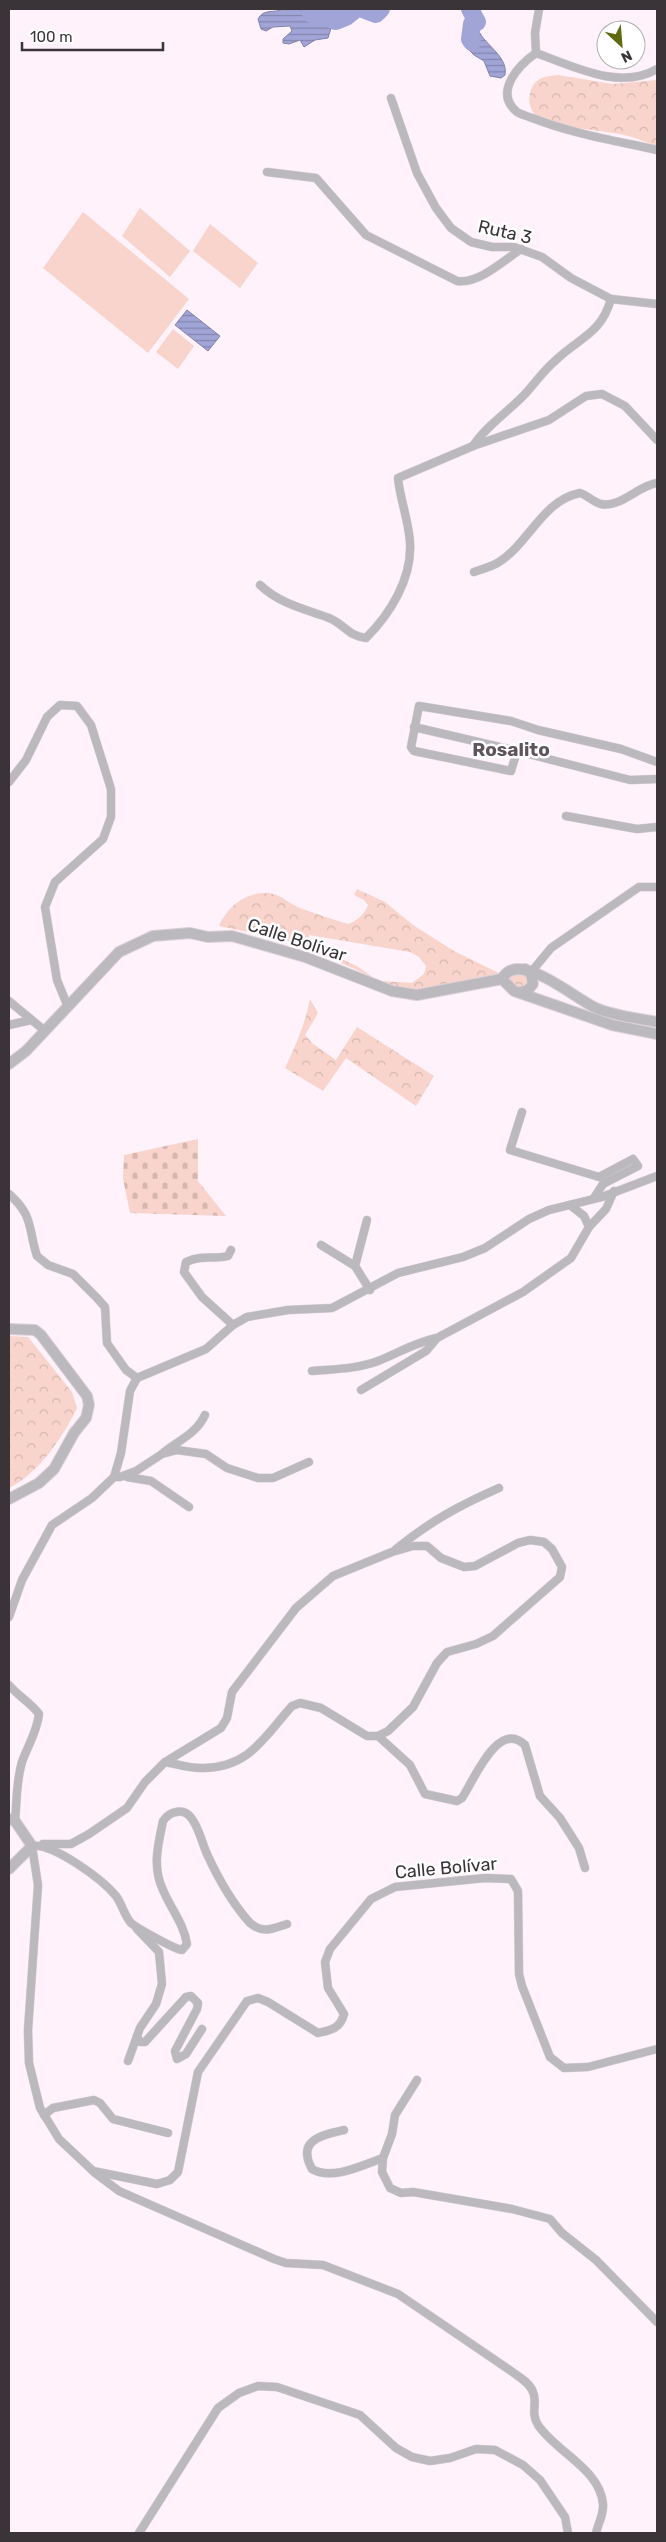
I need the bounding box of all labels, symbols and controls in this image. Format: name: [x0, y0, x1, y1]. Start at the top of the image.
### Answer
scale bar: [22, 20, 164, 52]
north arrow: [596, 20, 646, 70]
text: 100 m: [30, 28, 72, 46]
text: N: [618, 46, 635, 66]
street label: Ruta 3: [476, 215, 534, 249]
district label: Rosalito: [472, 738, 550, 761]
street label: Calle Bolívar: [245, 914, 349, 966]
street label: Calle Bolívar: [394, 1853, 498, 1883]

